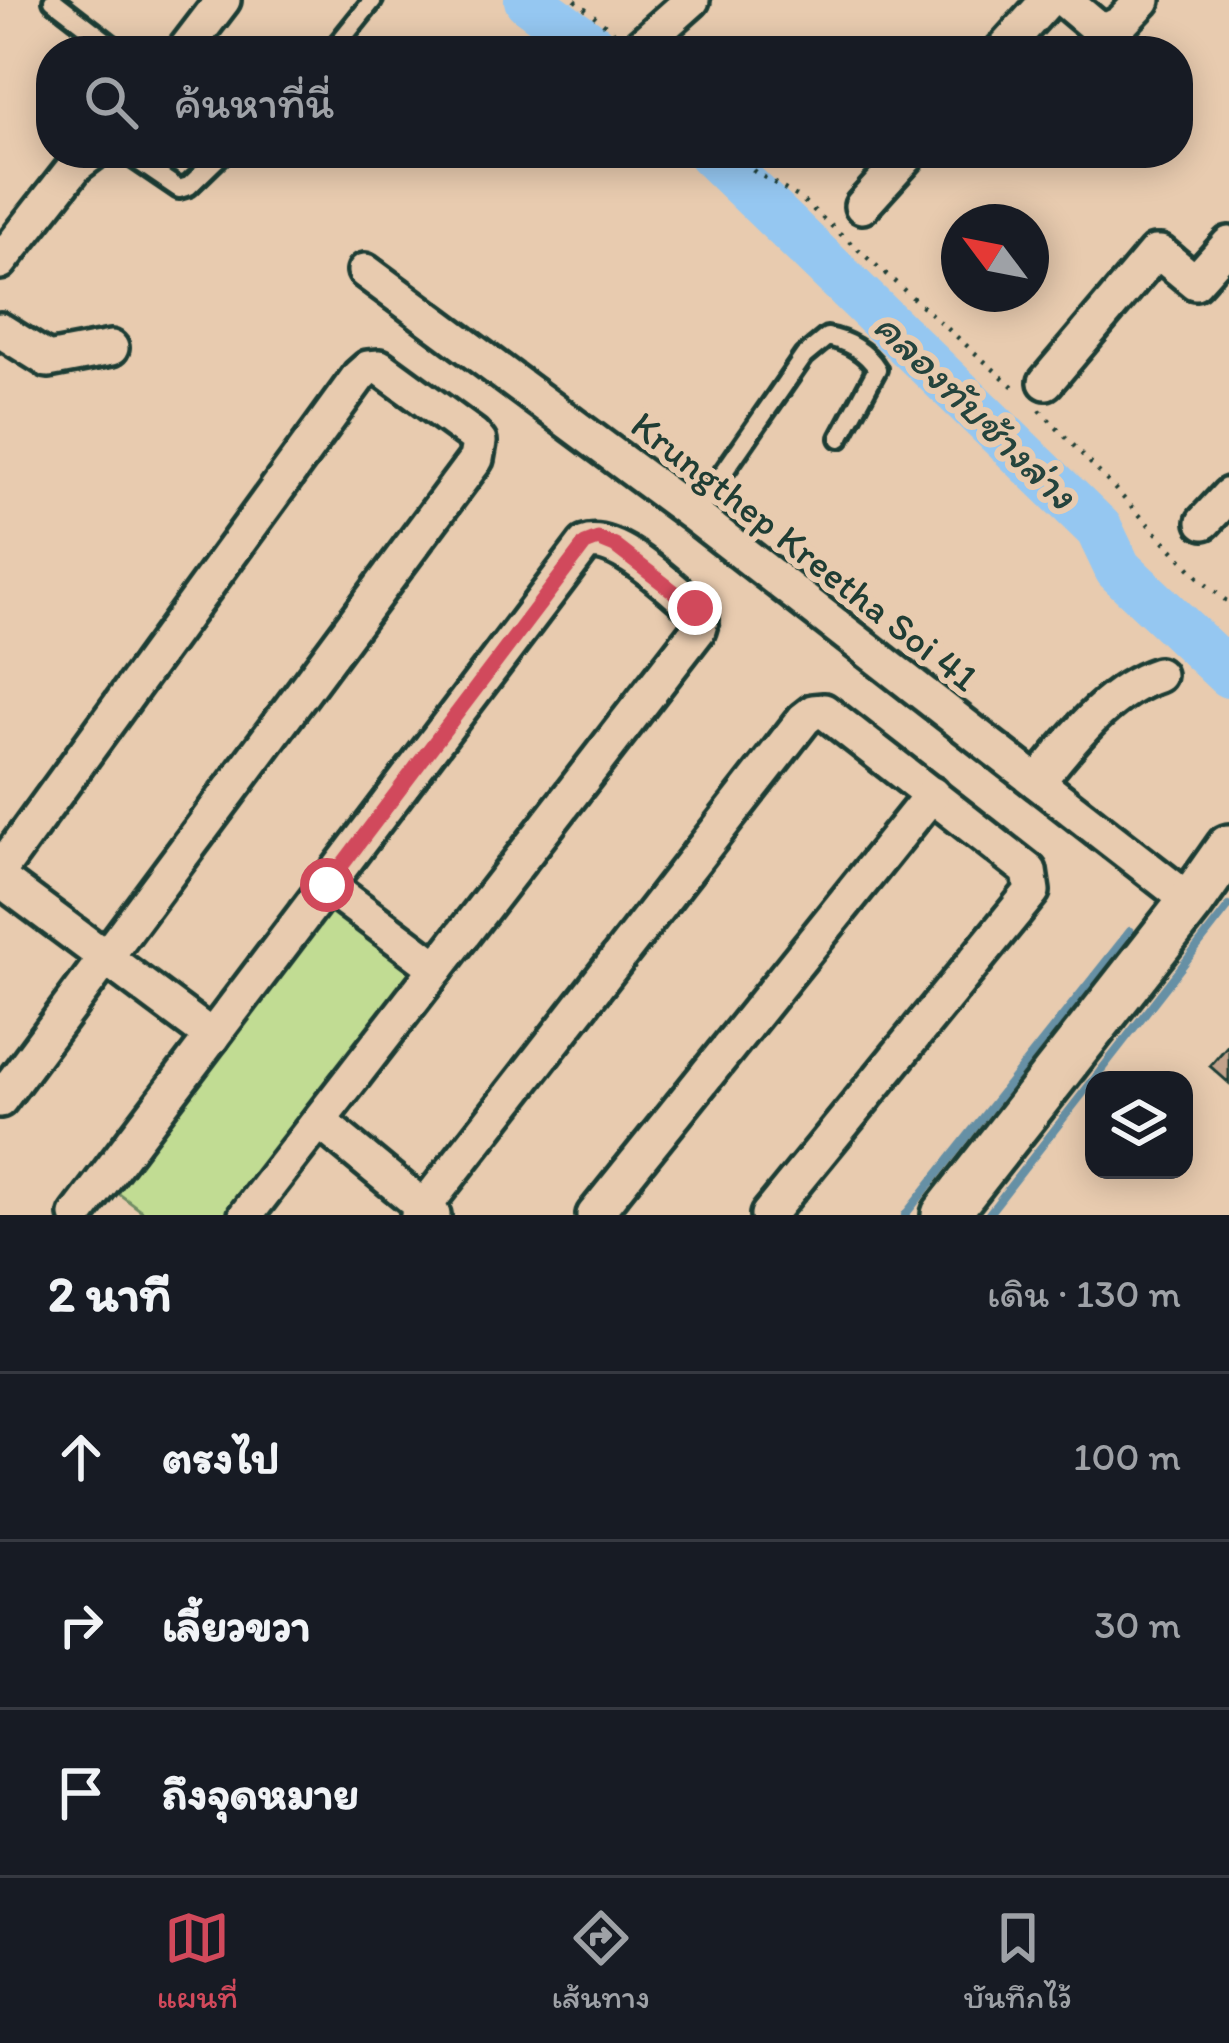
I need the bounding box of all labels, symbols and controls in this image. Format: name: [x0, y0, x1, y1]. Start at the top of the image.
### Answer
search box: [36, 36, 1193, 168]
icon: search: [78, 69, 144, 135]
text: ค้นหาที่นี่: [174, 75, 334, 129]
north arrow: [941, 204, 1049, 312]
water label: คลองทับช้างล่าง: [864, 300, 1090, 521]
street label: Krungthep Kreetha Soi 41: [622, 401, 988, 701]
route end: [668, 581, 722, 635]
route start: [300, 858, 354, 912]
map controls: [1085, 1071, 1193, 1179]
button: layers: [1085, 1071, 1193, 1179]
text: 2 นาที: [48, 1263, 172, 1324]
text: เดิน · 130 m: [987, 1270, 1181, 1317]
icon: ahead: [48, 1424, 114, 1490]
text: ตรงไป: [162, 1430, 280, 1484]
text: 100 m: [1073, 1433, 1181, 1480]
icon: right: [48, 1592, 114, 1658]
text: เลี้ยวขวา: [162, 1598, 310, 1652]
text: 30 m: [1094, 1601, 1181, 1648]
icon: arrive: [48, 1760, 114, 1826]
text: ถึงจุดหมาย: [162, 1766, 359, 1820]
tab: แผนที่: [157, 1905, 238, 2016]
tab: เส้นทาง: [552, 1905, 650, 2016]
tab: บันทึกไว้: [964, 1905, 1072, 2016]

